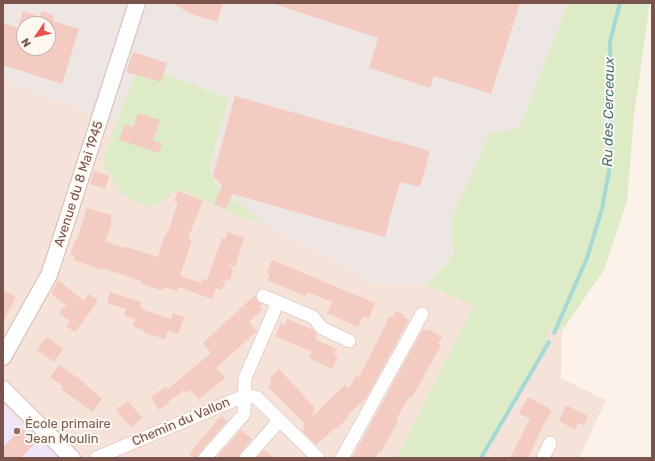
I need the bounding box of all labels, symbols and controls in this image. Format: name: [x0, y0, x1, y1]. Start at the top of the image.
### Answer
north arrow: [16, 16, 56, 56]
text: N: [19, 36, 34, 49]
water label: Ru des Cerceaux: [600, 57, 618, 167]
street label: Avenue du 8 Mai 1945: [51, 119, 107, 249]
street label: Chemin du Vallon: [130, 394, 232, 450]
place label: École primaire Jean Moulin: [25, 416, 111, 447]
marker: École primaire Jean Moulin: [12, 426, 22, 436]

